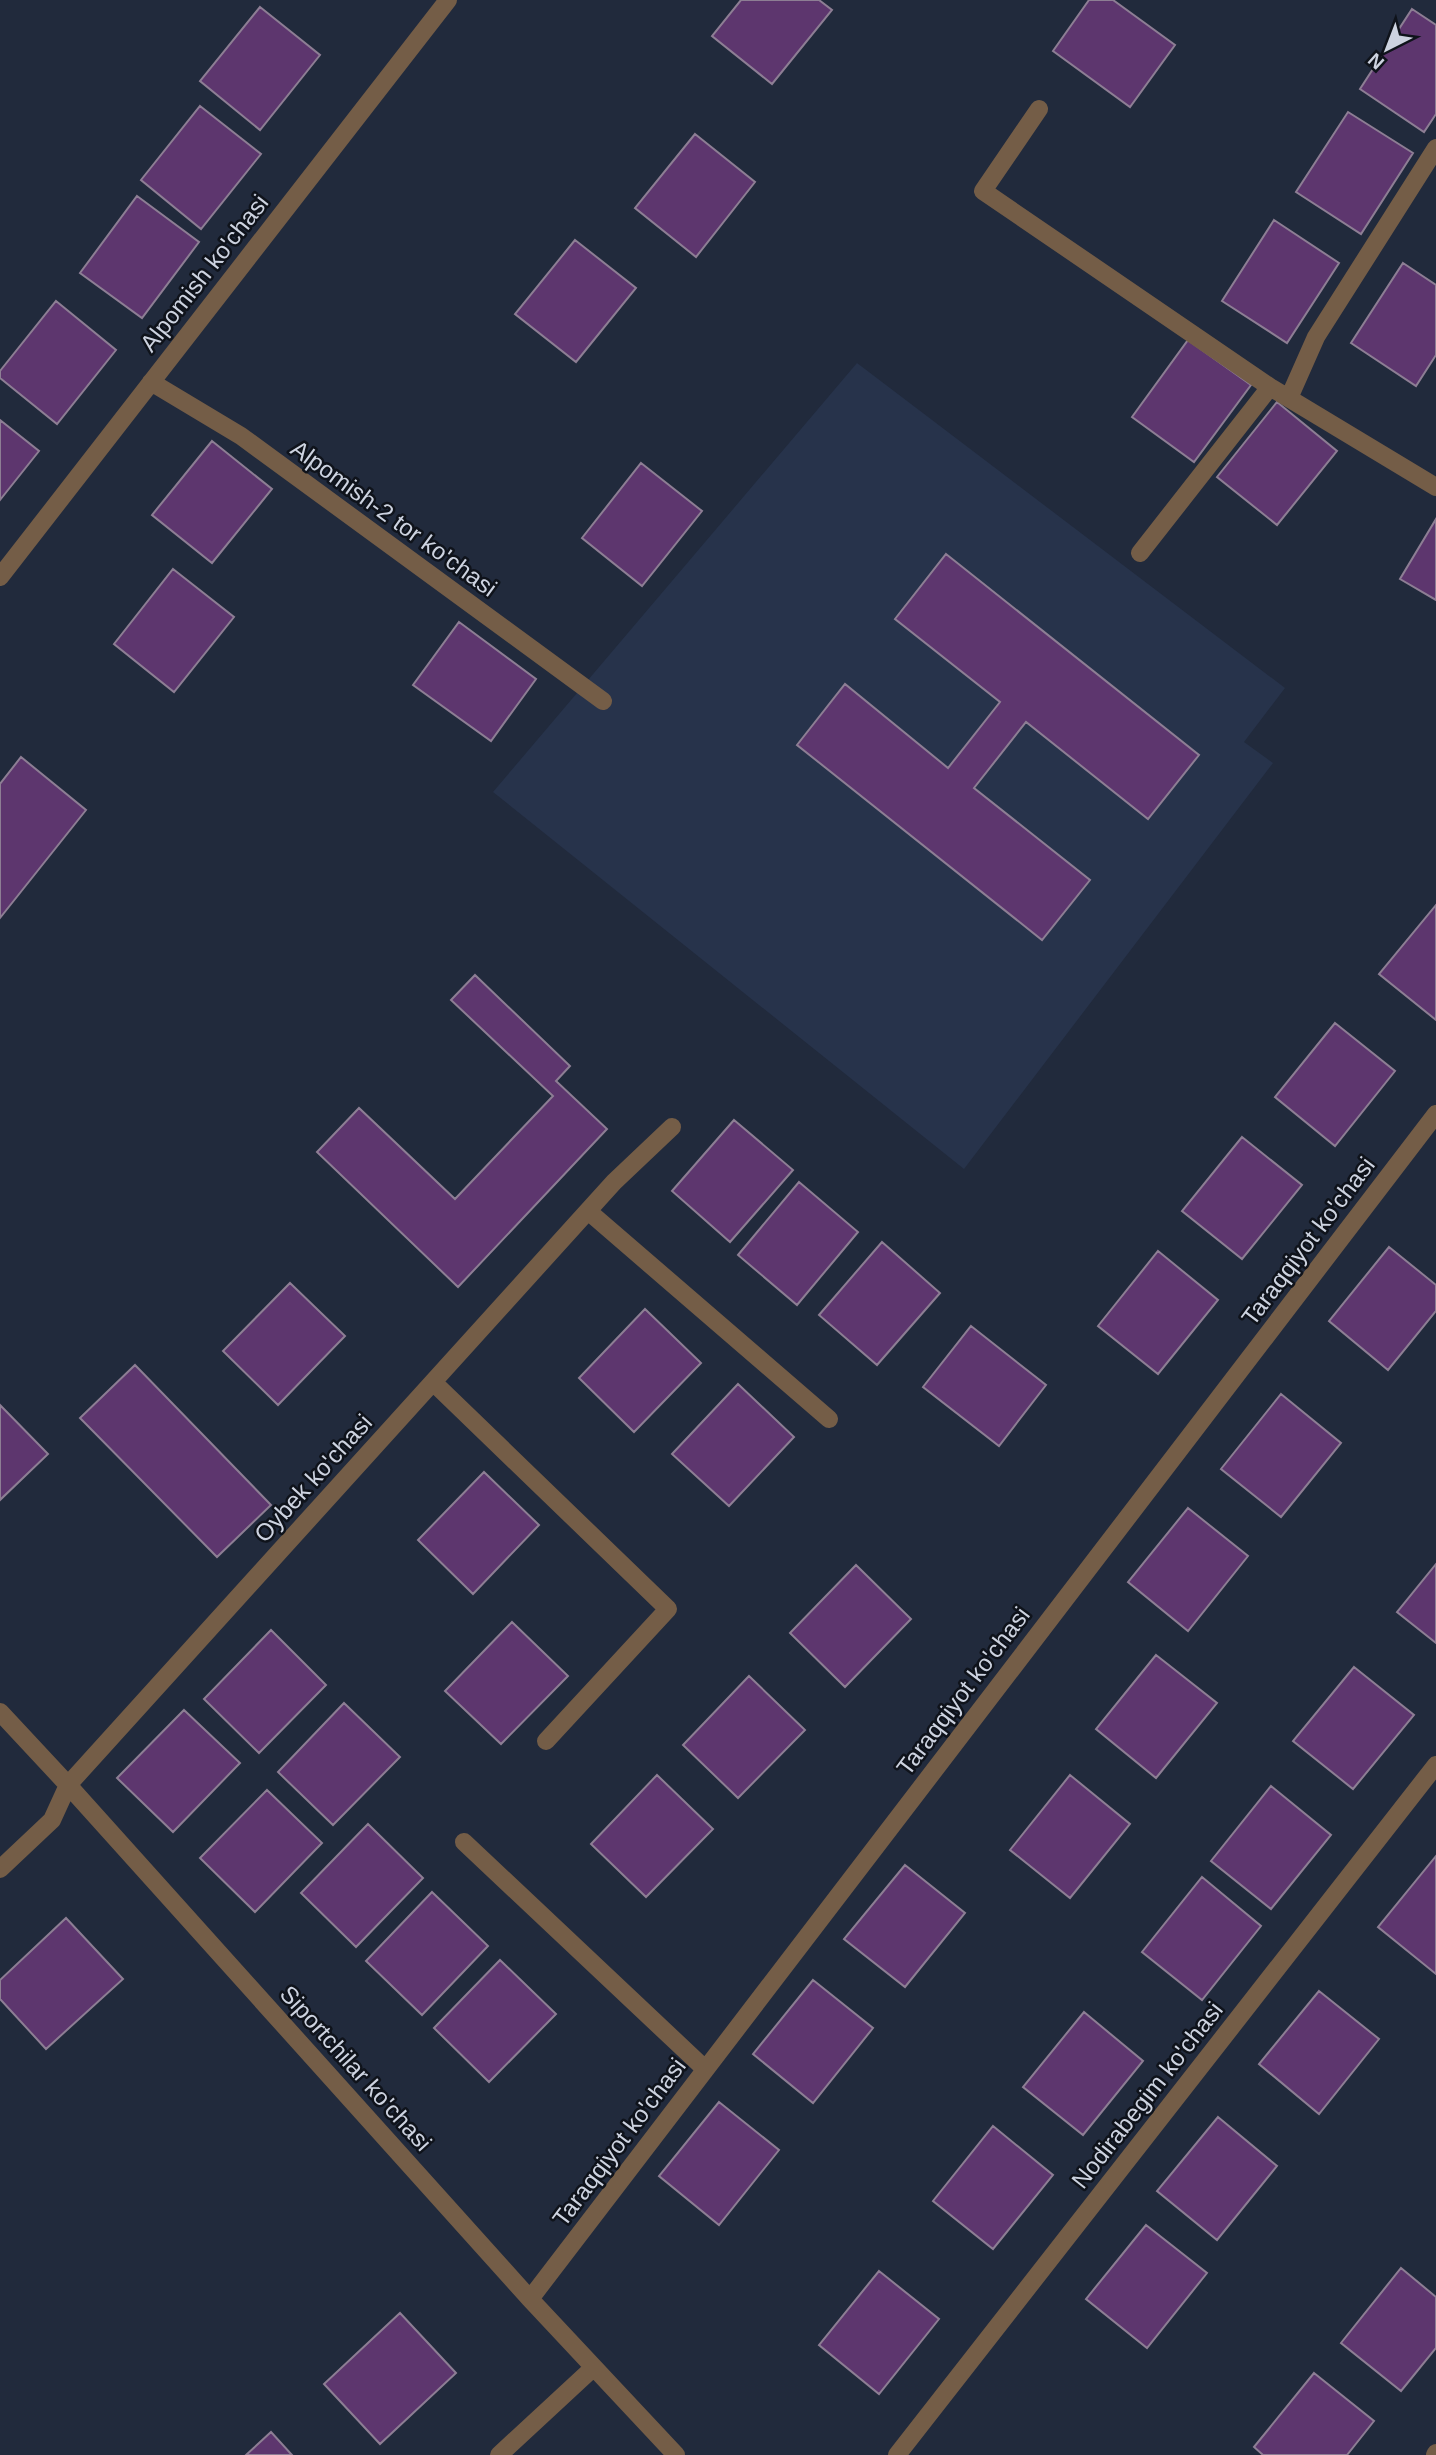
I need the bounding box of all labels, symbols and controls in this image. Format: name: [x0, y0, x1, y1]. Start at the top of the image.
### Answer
north arrow: [1352, 14, 1422, 84]
text: N: [1364, 49, 1388, 74]
street label: Alpomish ko'chasi: [134, 189, 274, 357]
street label: Alpomish-2 tor ko'chasi: [286, 434, 502, 602]
street label: Taraqqiyot ko'chasi: [1236, 1152, 1380, 1330]
street label: Oybek ko'chasi: [249, 1409, 377, 1547]
street label: Taraqqiyot ko'chasi: [891, 1602, 1035, 1780]
street label: Siportchilar ko'chasi: [275, 1980, 437, 2156]
street label: Nodirabegim ko'chasi: [1066, 1997, 1228, 2193]
street label: Taraqqiyot ko'chasi: [547, 2053, 691, 2231]

